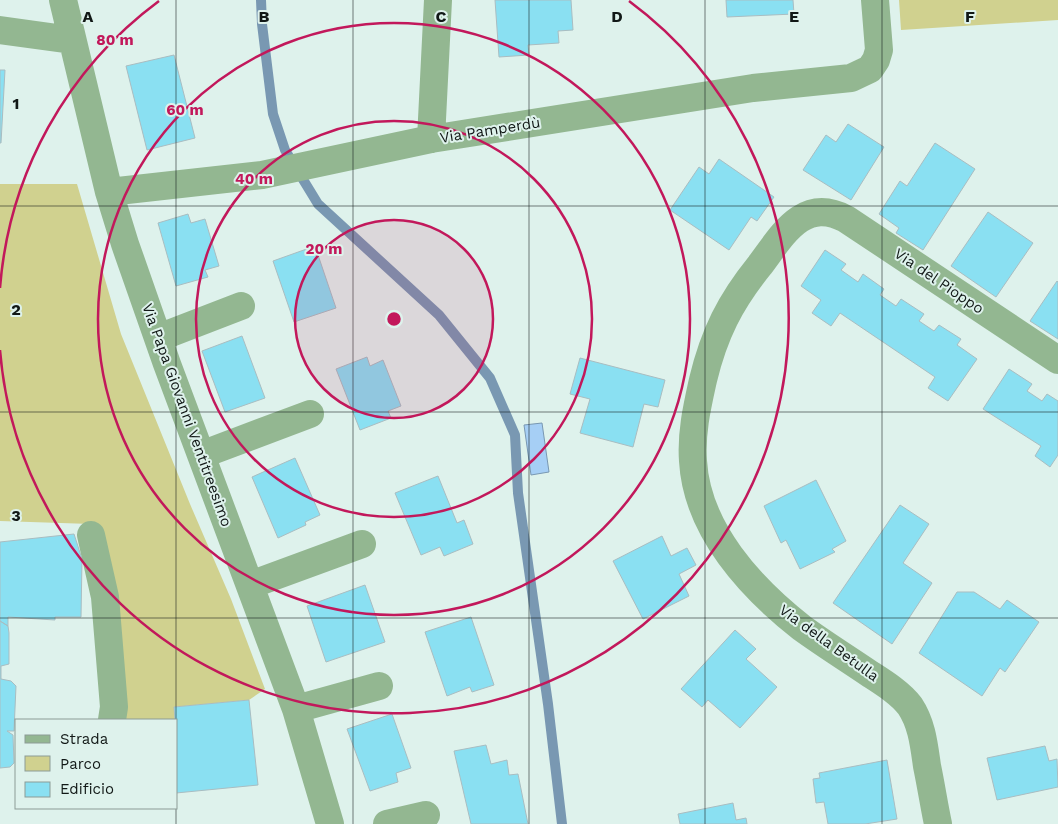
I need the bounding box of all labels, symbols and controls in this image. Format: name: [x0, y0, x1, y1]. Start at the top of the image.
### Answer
text: A: [83, 7, 94, 26]
text: B: [259, 7, 270, 26]
text: C: [436, 7, 447, 26]
text: D: [611, 7, 623, 26]
text: E: [789, 7, 799, 26]
text: F: [965, 7, 975, 26]
text: 80 m: [96, 31, 134, 49]
text: 1: [13, 94, 19, 113]
text: 60 m: [166, 101, 204, 119]
street label: Via Pamperdù: [438, 113, 542, 147]
text: 40 m: [235, 170, 273, 188]
text: 20 m: [305, 240, 343, 258]
street label: Via del Pioppo: [891, 244, 987, 318]
text: 2: [11, 300, 21, 319]
street label: Via Papa Giovanni Ventitreesimo: [138, 301, 236, 529]
centre of rings: [385, 310, 403, 328]
text: 3: [11, 506, 21, 525]
street label: Via della Betulla: [776, 601, 883, 686]
legend: [15, 719, 178, 809]
text: Strada: [60, 730, 109, 748]
text: Parco: [60, 755, 101, 773]
text: Edificio: [60, 780, 114, 798]

